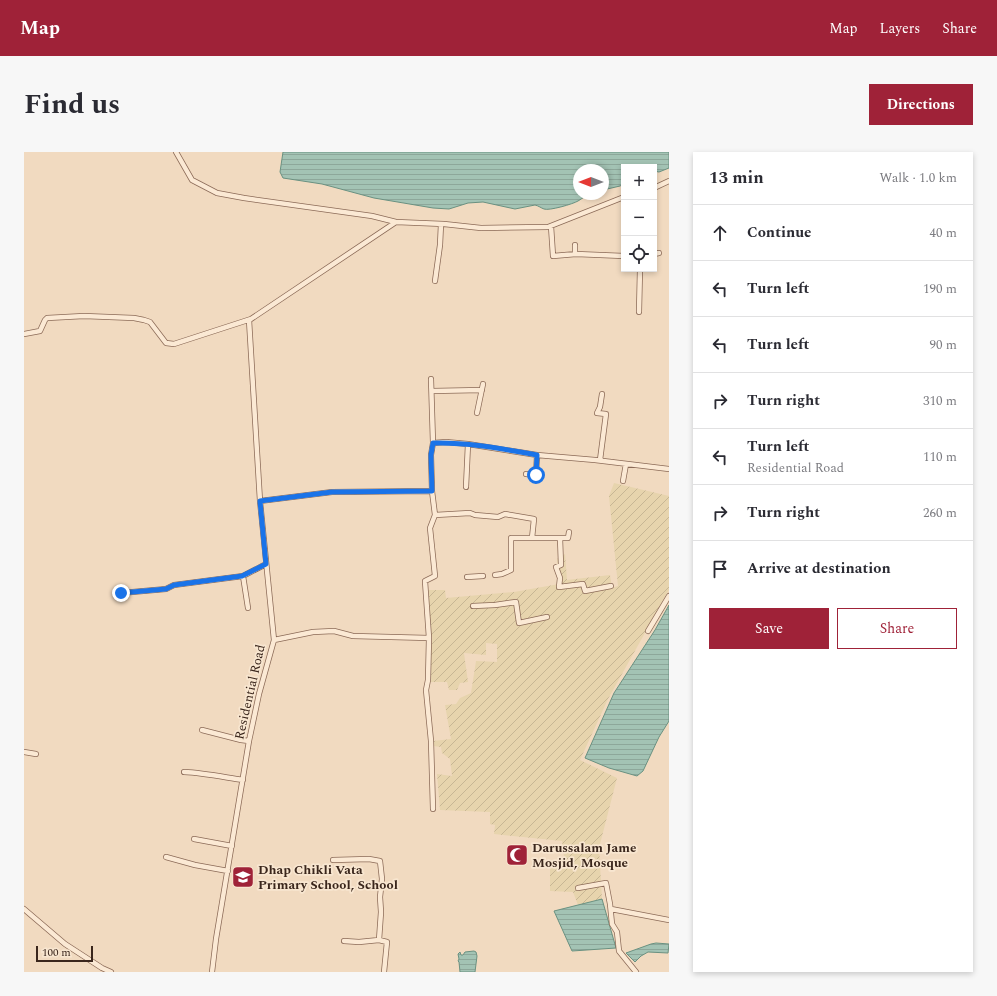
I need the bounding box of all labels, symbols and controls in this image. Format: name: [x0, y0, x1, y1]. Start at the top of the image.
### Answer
text: Map: [20, 14, 60, 43]
text: Map: [829, 18, 858, 39]
text: Layers: [880, 18, 920, 39]
text: Share: [942, 18, 977, 39]
text: Find us: [24, 83, 120, 126]
button: Directions: [869, 84, 973, 125]
north arrow: [573, 164, 609, 200]
map controls: [621, 164, 657, 272]
button: +: [621, 164, 657, 200]
text: 13 min: [709, 165, 764, 191]
text: Walk · 1.0 km: [879, 168, 957, 188]
button: −: [621, 200, 657, 236]
text: Continue: [747, 221, 812, 244]
icon: ahead: [709, 222, 731, 244]
text: 40 m: [930, 223, 957, 243]
button: locate: [621, 236, 657, 272]
text: Turn left: [747, 277, 809, 300]
icon: left: [709, 278, 731, 300]
text: 190 m: [923, 279, 957, 299]
text: Turn left: [747, 333, 809, 356]
icon: left: [709, 334, 731, 356]
text: 90 m: [930, 335, 957, 355]
text: Turn right: [747, 389, 820, 412]
icon: right: [709, 390, 731, 412]
text: 310 m: [923, 391, 957, 411]
text: Turn left: [747, 435, 809, 458]
icon: left: [709, 446, 731, 468]
text: 110 m: [923, 447, 957, 467]
text: Residential Road: [747, 458, 844, 478]
route start: [527, 466, 545, 484]
text: Turn right: [747, 501, 820, 524]
icon: right: [709, 502, 731, 524]
text: 260 m: [923, 503, 957, 523]
text: Arrive at destination: [747, 557, 891, 580]
icon: arrive: [709, 558, 731, 580]
route end: [112, 584, 130, 602]
button: Save: [709, 608, 829, 649]
button: Share: [837, 608, 957, 649]
street label: Residential Road: [229, 642, 271, 742]
place label: Darussalam Jame Mosjid, Mosque: [532, 838, 636, 873]
mosque icon: Darussalam Jame Mosjid, Mosque: [504, 842, 530, 868]
place label: Dhap Chikli Vata Primary School, School: [258, 860, 398, 895]
school or university icon: Dhap Chikli Vata Primary School, School: [230, 864, 256, 890]
scale bar: [36, 944, 93, 963]
text: 100 m: [42, 944, 71, 961]

